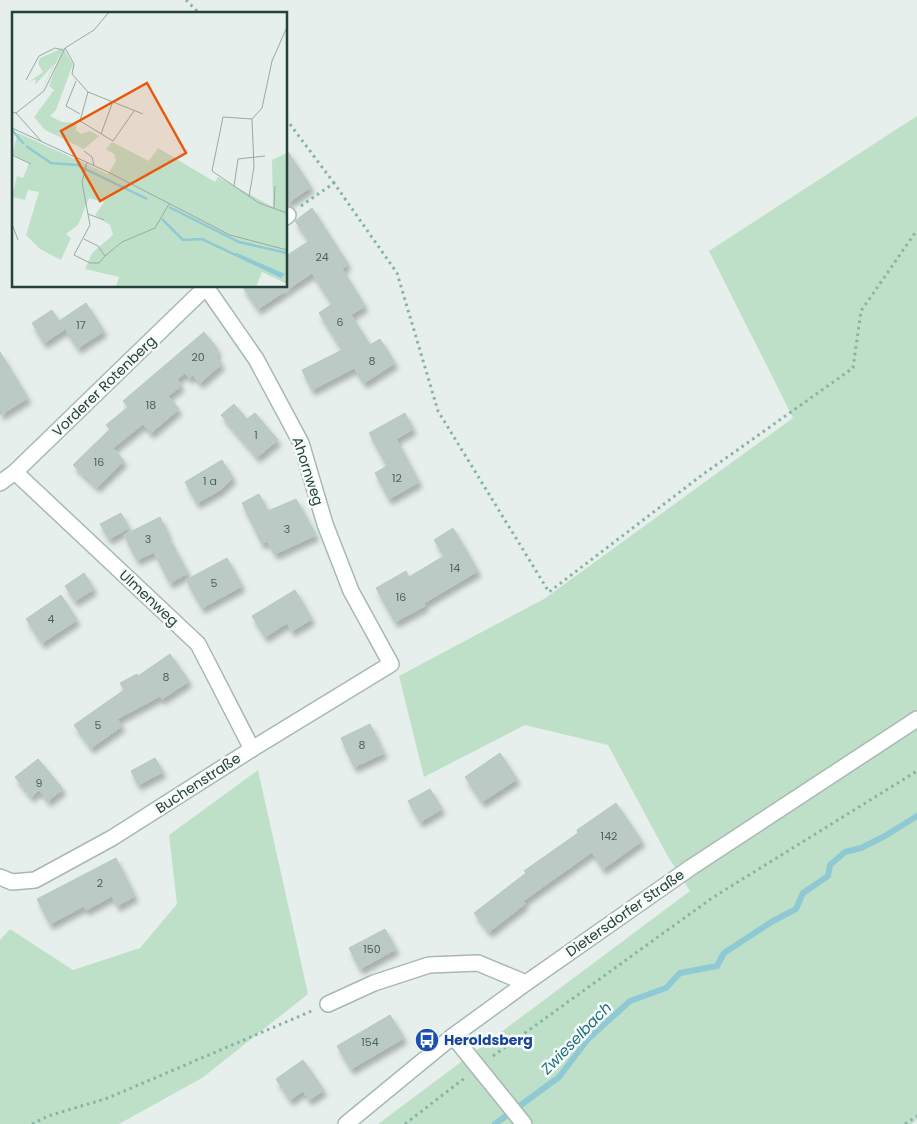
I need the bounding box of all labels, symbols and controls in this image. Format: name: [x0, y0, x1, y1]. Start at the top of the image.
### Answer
inset map: [12, 12, 288, 288]
house number: 24: [315, 249, 329, 265]
house number: 6: [337, 314, 344, 330]
house number: 17: [76, 317, 86, 333]
street label: Vorderer Rotenberg: [48, 331, 160, 441]
house number: 20: [191, 349, 205, 365]
house number: 8: [369, 353, 376, 369]
house number: 18: [146, 397, 156, 413]
house number: 1: [254, 427, 258, 443]
street label: Ahornweg: [287, 434, 329, 508]
house number: 16: [94, 454, 104, 470]
house number: 12: [392, 470, 402, 486]
house number: 1 a: [203, 473, 217, 489]
house number: 3: [284, 521, 290, 537]
house number: 3: [145, 531, 151, 547]
house number: 14: [450, 560, 460, 576]
street label: Ulmenweg: [115, 565, 183, 631]
house number: 5: [211, 575, 218, 591]
house number: 16: [396, 589, 406, 605]
house number: 4: [48, 611, 55, 627]
house number: 8: [163, 669, 170, 685]
house number: 5: [95, 717, 102, 733]
house number: 8: [359, 737, 366, 753]
street label: Buchenstraße: [151, 748, 245, 818]
house number: 9: [36, 775, 43, 791]
house number: 142: [601, 828, 617, 844]
street label: Dietersdorfer Straße: [562, 864, 689, 961]
house number: 2: [97, 875, 103, 891]
house number: 150: [363, 941, 381, 957]
water label: Zwieselbach: [535, 997, 616, 1080]
bus stop icon: Heroldsberg: [414, 1027, 440, 1053]
place label: Heroldsberg: [444, 1030, 533, 1050]
house number: 154: [361, 1034, 379, 1050]

